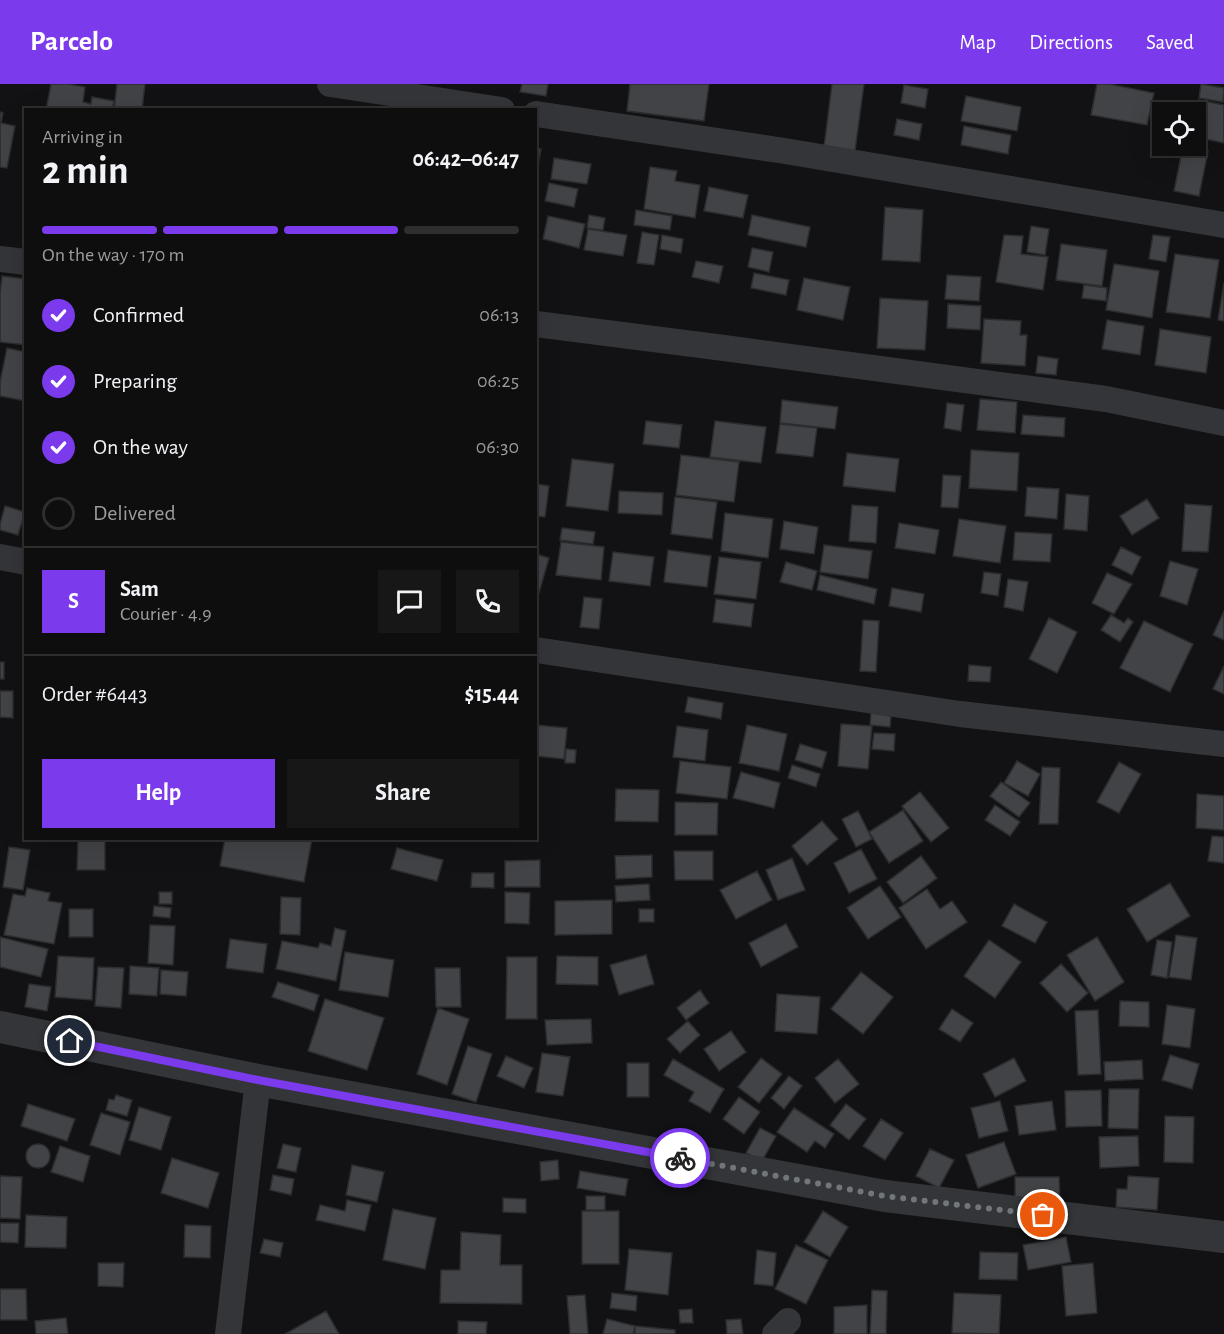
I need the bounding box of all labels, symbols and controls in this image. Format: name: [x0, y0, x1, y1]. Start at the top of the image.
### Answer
text: Parcelo: [30, 28, 113, 56]
text: Map: [960, 32, 996, 53]
text: Directions: [1029, 32, 1113, 53]
text: Saved: [1146, 32, 1194, 53]
map controls: [1152, 102, 1206, 156]
button: locate: [1152, 102, 1206, 156]
text: Arriving in: [42, 127, 123, 147]
text: 06:42–06:47: [413, 148, 519, 170]
text: 2 min: [42, 152, 129, 191]
text: On the way · 170 m: [42, 245, 185, 265]
icon: check: [42, 299, 75, 332]
text: Confirmed: [93, 304, 184, 326]
text: 06:13: [479, 305, 519, 325]
icon: check: [42, 365, 75, 398]
text: Preparing: [93, 370, 177, 392]
text: 06:25: [477, 371, 519, 391]
icon: check: [42, 431, 75, 464]
text: On the way: [93, 436, 188, 458]
text: 06:30: [476, 437, 519, 457]
text: Delivered: [93, 502, 176, 524]
button: chat: [378, 570, 441, 633]
button: phone: [456, 570, 519, 633]
text: Sam: [120, 578, 159, 600]
text: S: [68, 590, 79, 612]
text: Courier · 4.9: [120, 604, 212, 624]
text: Order #6443: [42, 683, 147, 705]
text: $15.44: [465, 683, 519, 705]
button: Help: [42, 759, 275, 828]
button: Share: [287, 759, 519, 828]
pin: [44, 1015, 95, 1066]
icon: home: [53, 1024, 86, 1057]
courier: [650, 1128, 710, 1188]
icon: bike: [664, 1142, 697, 1175]
pin: [1017, 1189, 1068, 1240]
icon: bag: [1026, 1198, 1059, 1231]

